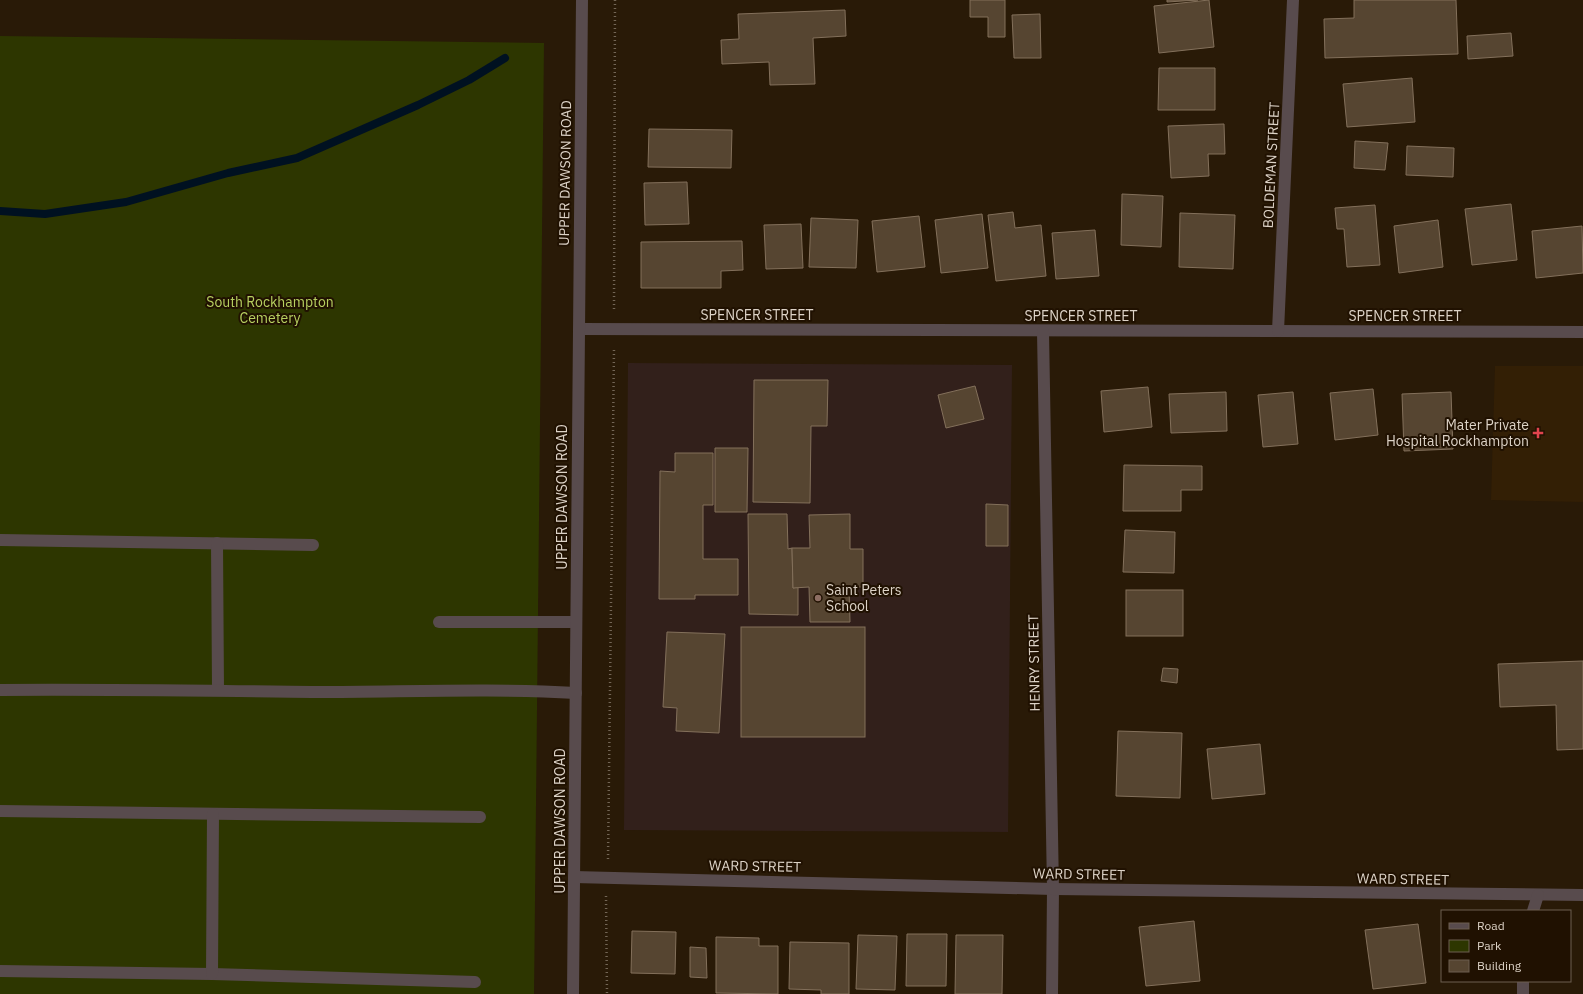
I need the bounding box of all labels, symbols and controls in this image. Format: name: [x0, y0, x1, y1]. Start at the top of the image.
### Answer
street label: UPPER DAWSON ROAD: [555, 100, 575, 246]
street label: BOLDEMAN STREET: [1259, 101, 1283, 229]
park label: South Rockhampton Cemetery: [206, 293, 334, 327]
street label: SPENCER STREET: [700, 306, 814, 324]
street label: SPENCER STREET: [1024, 307, 1138, 325]
street label: SPENCER STREET: [1348, 307, 1462, 325]
place label: Mater Private Hospital Rockhampton: [1386, 416, 1529, 450]
street label: UPPER DAWSON ROAD: [553, 424, 571, 570]
marker: Mater Private Hospital Rockhampton: [1532, 427, 1544, 439]
place label: Saint Peters School: [826, 581, 902, 615]
marker: Saint Peters School: [813, 593, 823, 603]
street label: HENRY STREET: [1024, 614, 1044, 712]
street label: UPPER DAWSON ROAD: [551, 748, 569, 894]
street label: WARD STREET: [709, 856, 801, 876]
street label: WARD STREET: [1033, 864, 1125, 884]
street label: WARD STREET: [1357, 869, 1449, 889]
legend: [1441, 910, 1571, 982]
text: Road: [1477, 918, 1505, 933]
text: Park: [1477, 938, 1502, 953]
text: Building: [1477, 958, 1522, 973]

